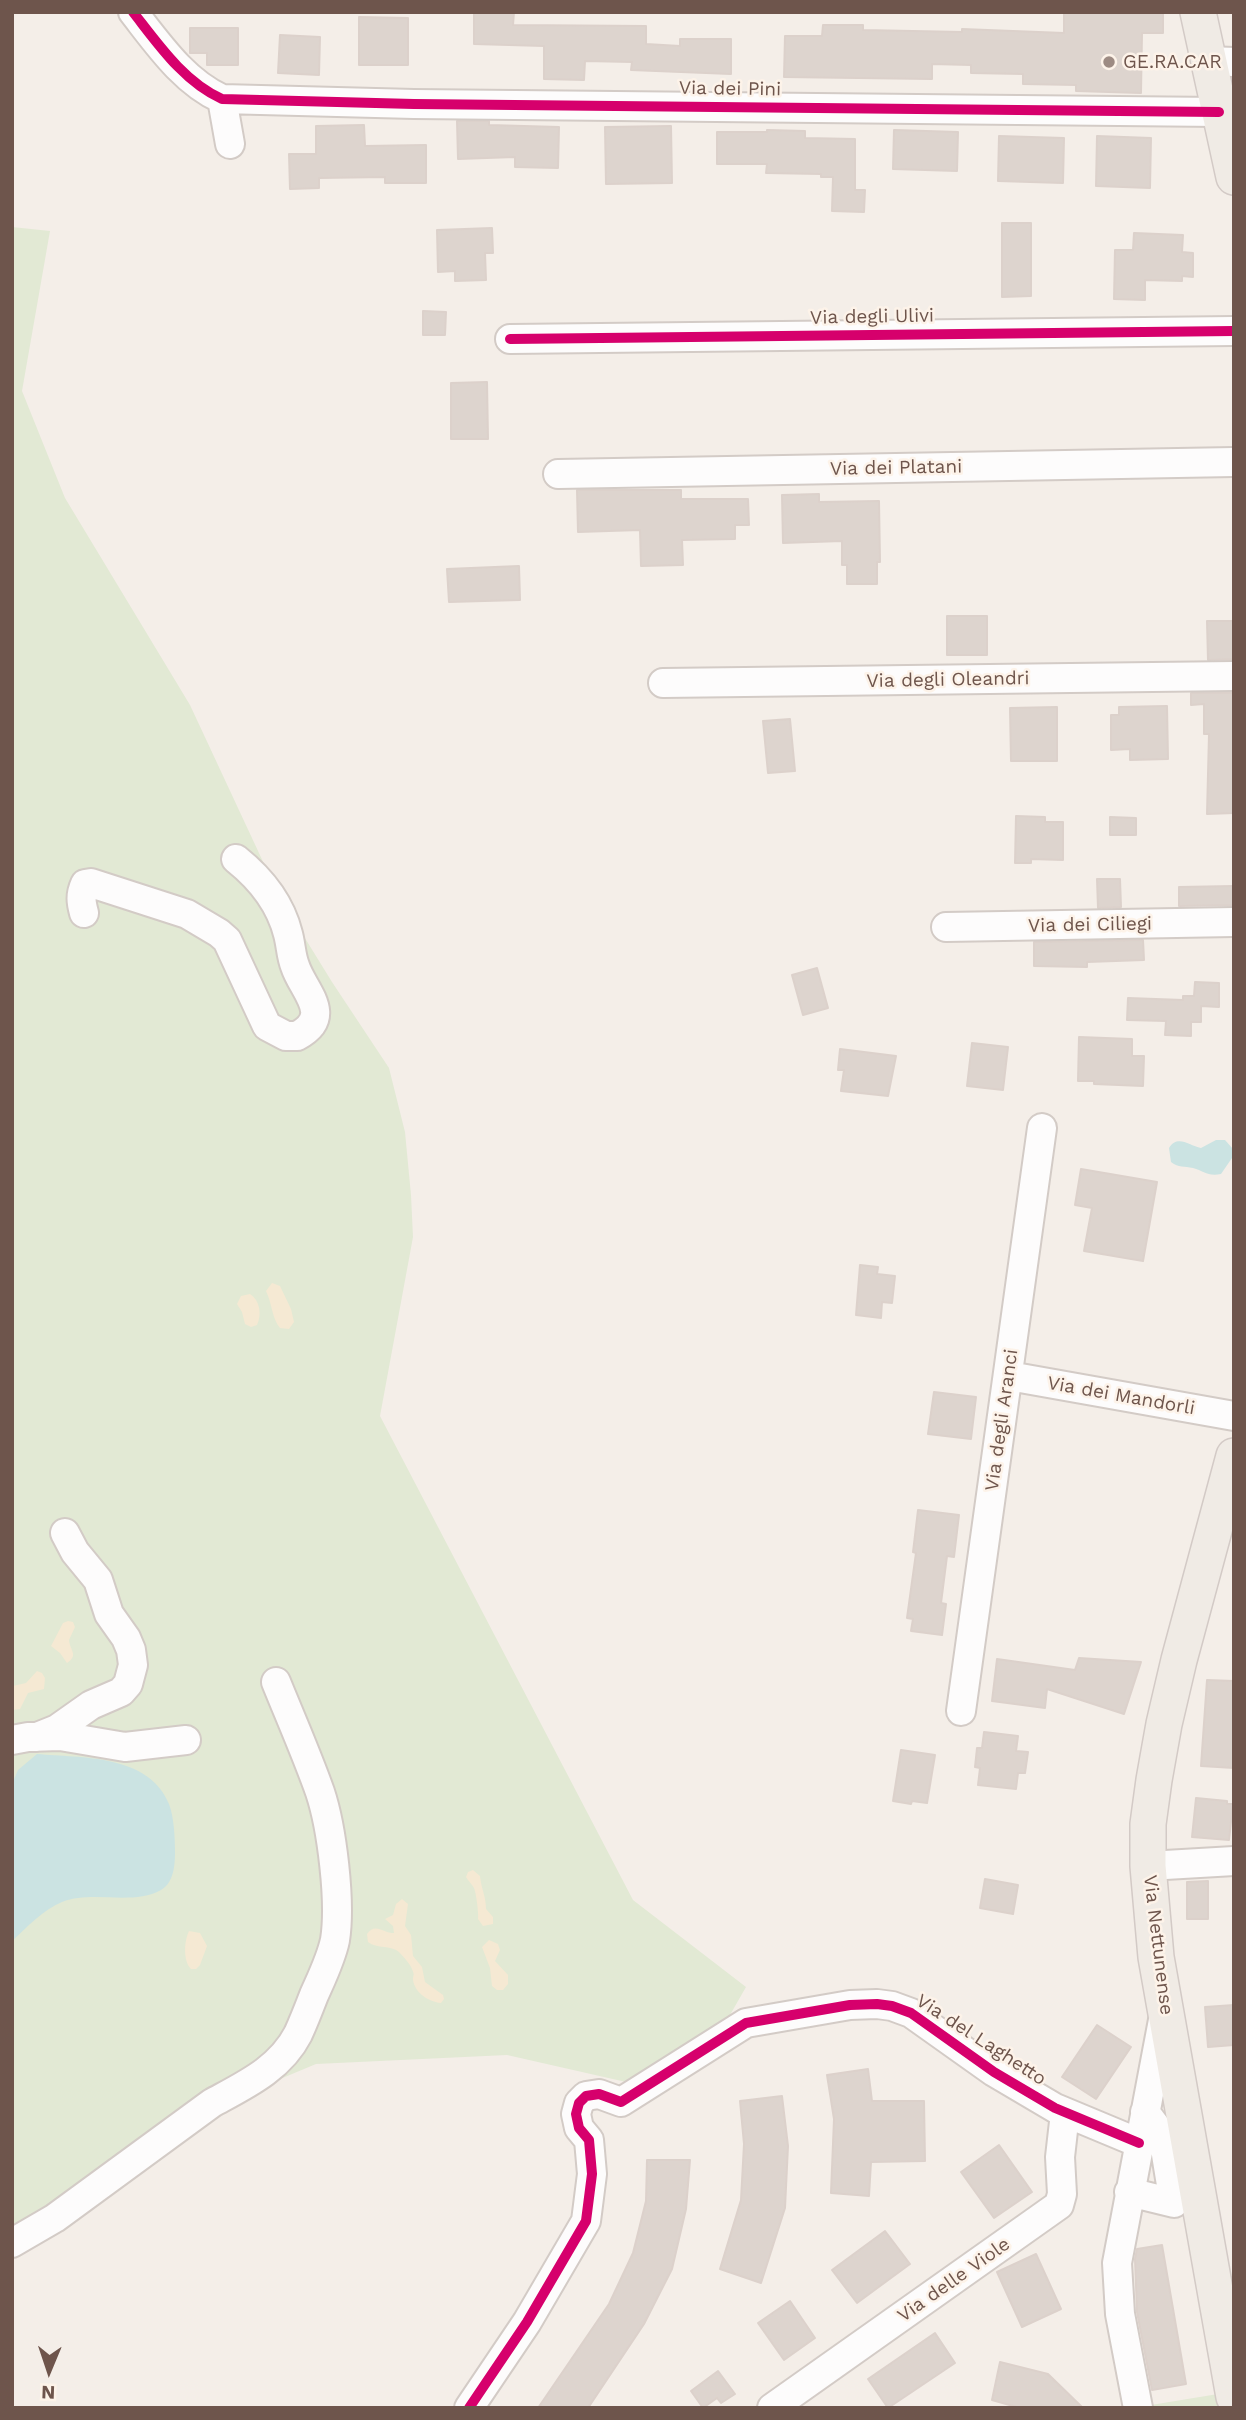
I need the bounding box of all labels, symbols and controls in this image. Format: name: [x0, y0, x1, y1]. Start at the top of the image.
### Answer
place label: GE.RA.CAR: [1123, 51, 1222, 73]
marker: GE.RA.CAR: [1101, 54, 1117, 70]
street label: Via dei Pini: [679, 77, 781, 101]
street label: Via degli Ulivi: [810, 305, 934, 329]
street label: Via dei Platani: [830, 455, 962, 481]
street label: Via degli Oleandri: [866, 667, 1030, 693]
street label: Via dei Ciliegi: [1028, 913, 1152, 937]
street label: Via degli Aranci: [981, 1348, 1023, 1492]
street label: Via dei Mandorli: [1045, 1372, 1197, 1420]
street label: Via Nettunense: [1138, 1874, 1178, 2016]
street label: Via del Laghetto: [912, 1989, 1050, 2091]
street label: Via delle Viole: [893, 2233, 1015, 2327]
north arrow: [14, 2336, 84, 2406]
text: N: [41, 2381, 56, 2404]

